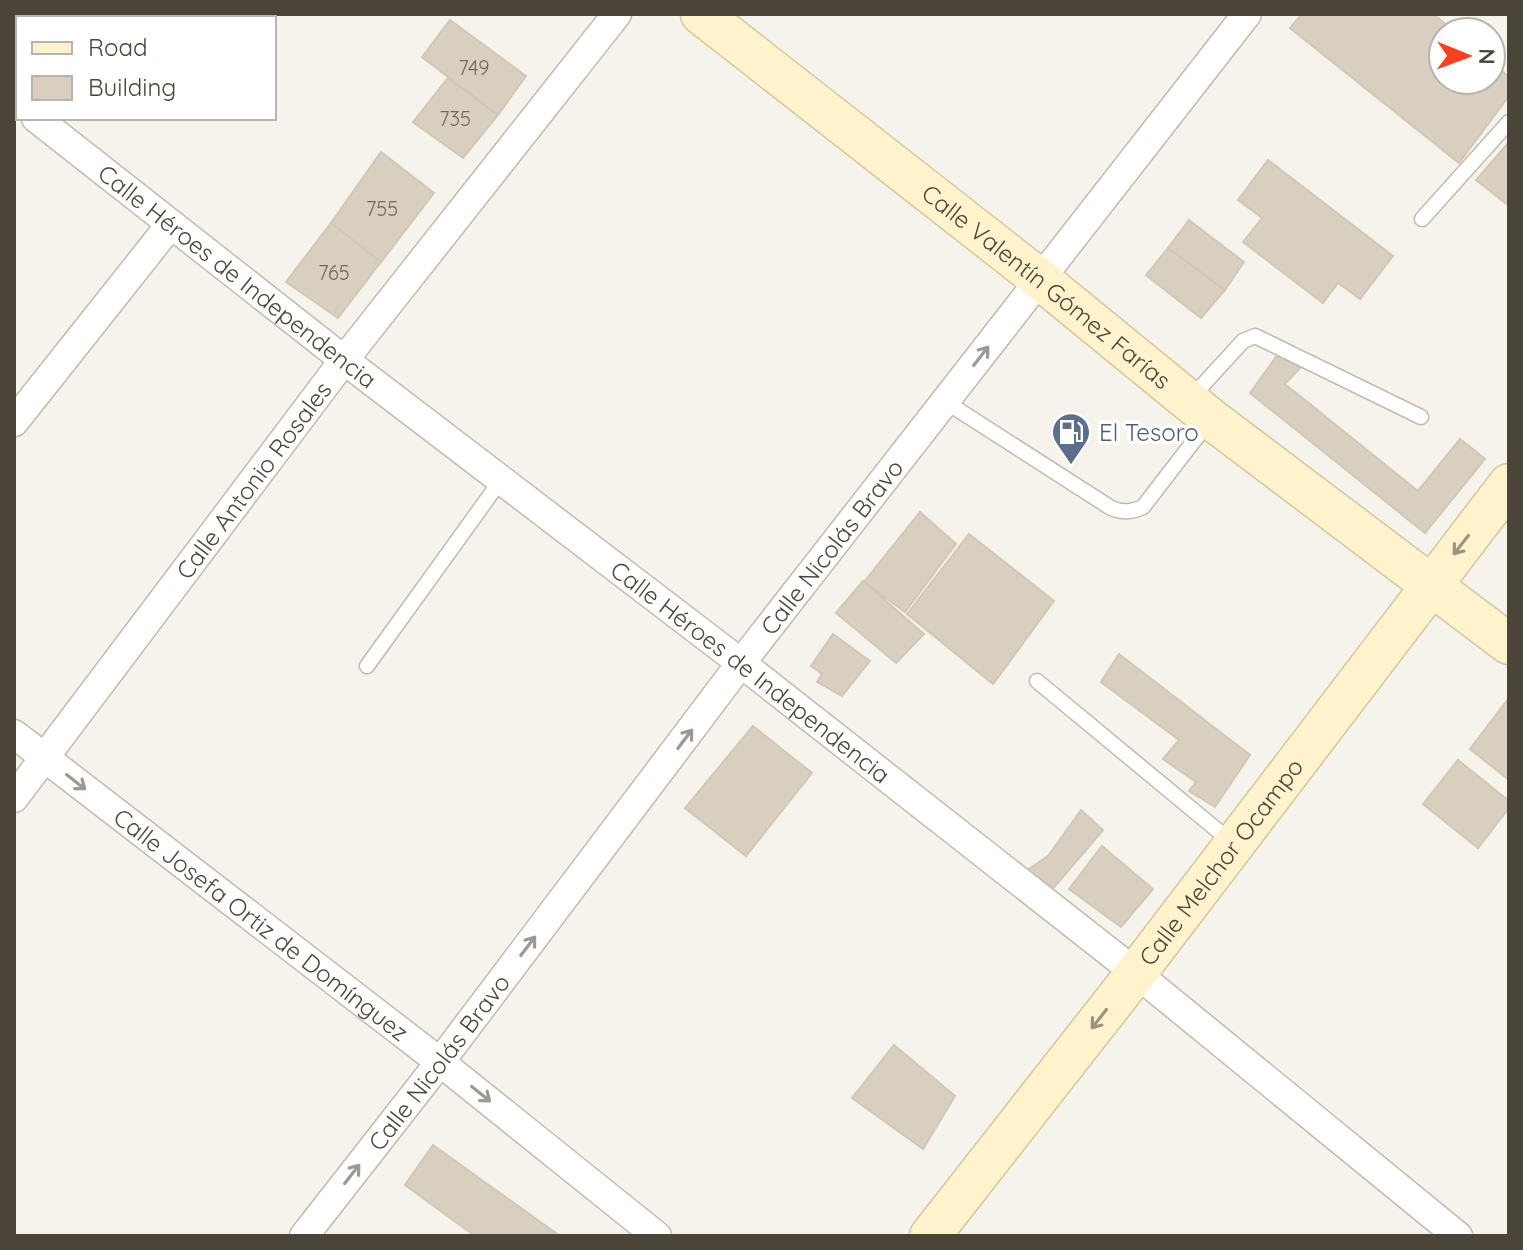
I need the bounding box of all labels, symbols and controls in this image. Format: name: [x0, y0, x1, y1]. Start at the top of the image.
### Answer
legend: [16, 16, 276, 120]
north arrow: [1427, 16, 1507, 96]
text: Road: [88, 32, 148, 62]
text: N: [1473, 48, 1501, 65]
house number: 749: [459, 55, 489, 80]
text: Building: [88, 72, 176, 102]
house number: 735: [439, 106, 471, 131]
street label: Calle Héroes de Independencia: [92, 158, 383, 394]
street label: Calle Valentín Gómez Farías: [916, 178, 1177, 395]
house number: 755: [366, 196, 398, 221]
house number: 765: [318, 260, 350, 285]
one-way arrow: [973, 346, 990, 367]
street label: Calle Antonio Rosales: [169, 375, 338, 585]
fuel station icon: El Tesoro: [1050, 411, 1092, 466]
place label: El Tesoro: [1099, 417, 1199, 447]
street label: Calle Nicolás Bravo: [754, 453, 909, 641]
one-way arrow: [1452, 534, 1469, 555]
street label: Calle Héroes de Independencia: [605, 554, 896, 789]
one-way arrow: [676, 728, 693, 750]
street label: Calle Melchor Ocampo: [1132, 752, 1309, 971]
one-way arrow: [65, 773, 86, 790]
street label: Calle Josefa Ortiz de Domínguez: [108, 801, 415, 1047]
one-way arrow: [519, 936, 536, 957]
street label: Calle Nicolás Bravo: [362, 968, 516, 1156]
one-way arrow: [1091, 1008, 1108, 1029]
one-way arrow: [470, 1086, 491, 1103]
one-way arrow: [344, 1164, 361, 1186]

